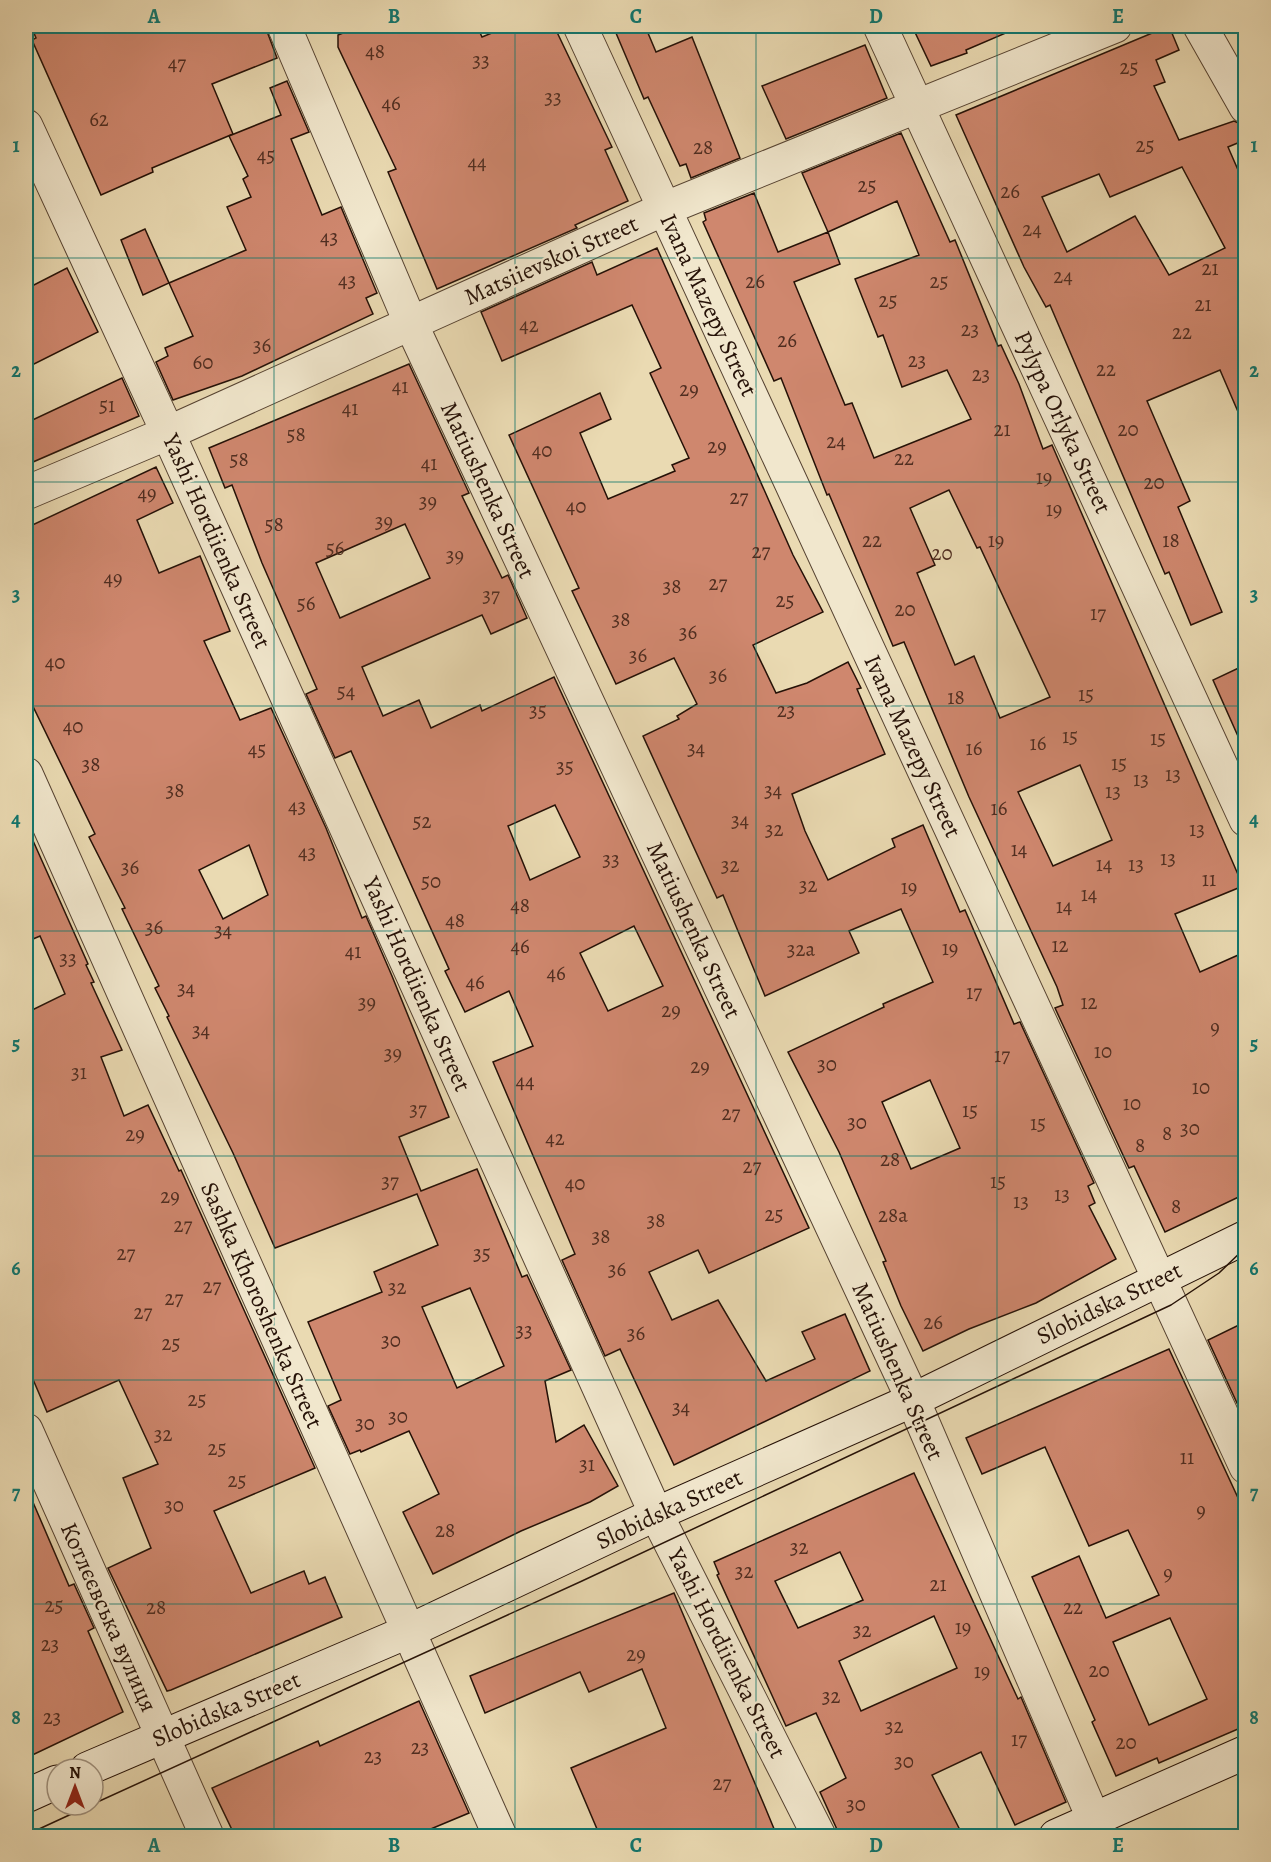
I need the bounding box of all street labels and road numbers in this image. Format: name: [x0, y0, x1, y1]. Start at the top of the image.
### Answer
street label: Matsiievskoi Street: [459, 207, 643, 313]
street label: Ivana Mazepy Street: [653, 208, 765, 402]
street label: Pylypa Orlyka Street: [1007, 325, 1119, 519]
street label: Matiushenka Street: [433, 396, 543, 584]
street label: Yashi Hordiienka Street: [155, 428, 279, 653]
street label: Ivana Mazepy Street: [857, 649, 969, 843]
street label: Matiushenka Street: [639, 836, 749, 1024]
street label: Yashi Hordiienka Street: [355, 871, 479, 1096]
street label: Sashka Khoroshenka Street: [193, 1177, 331, 1433]
street label: Slobidska Street: [1031, 1254, 1187, 1352]
street label: Matiushenka Street: [844, 1277, 952, 1465]
street label: Slobidska Street: [591, 1461, 748, 1557]
street label: Котлєєвська вулиця: [53, 1517, 165, 1717]
street label: Yashi Hordiienka Street: [660, 1542, 794, 1764]
street label: Slobidska Street: [147, 1663, 305, 1755]

